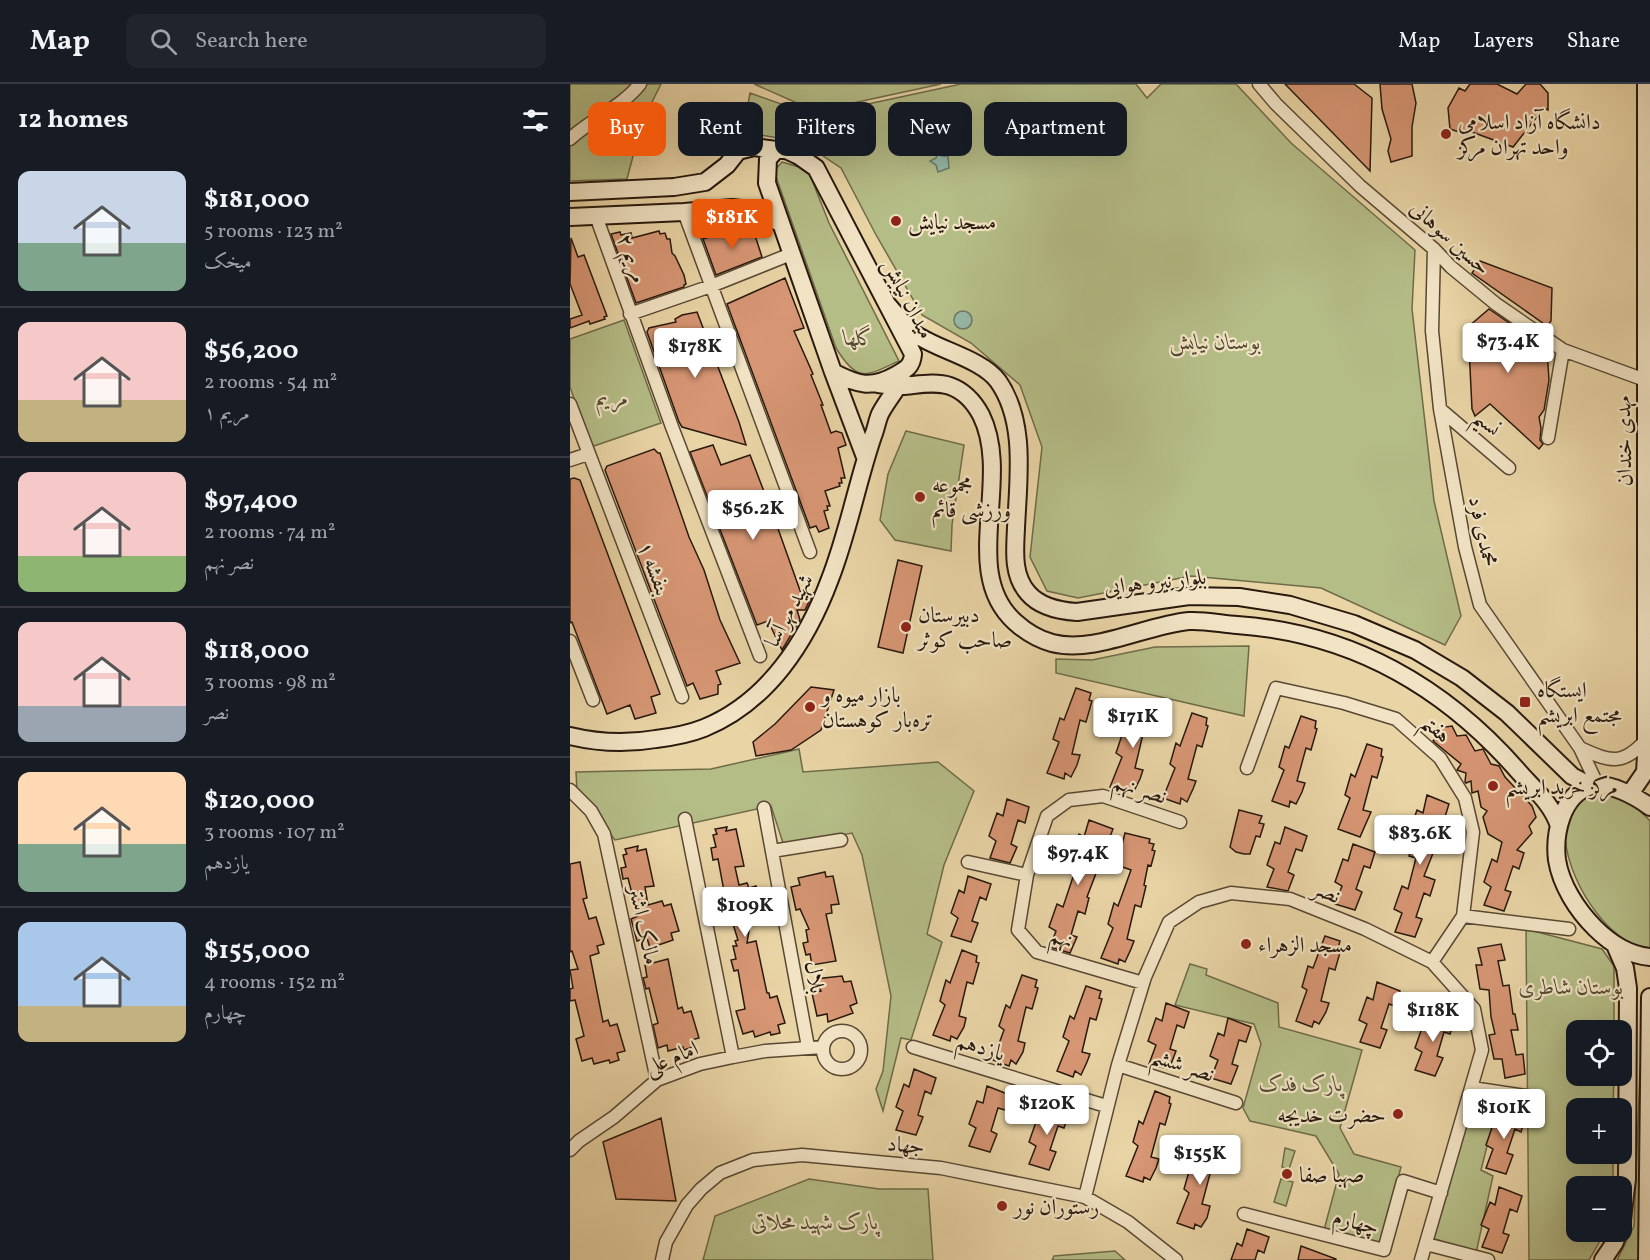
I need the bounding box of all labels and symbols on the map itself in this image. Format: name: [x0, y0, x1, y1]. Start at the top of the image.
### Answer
place label: دانشگاه آزاد اسلامی واحد تهران مرکز: [1456, 108, 1601, 164]
marker: دانشگاه آزاد اسلامی واحد تهران مرکز: [1439, 127, 1453, 141]
street label: حسین سوهانی: [1402, 194, 1497, 284]
pin: $181K: [690, 199, 774, 250]
place label: مسجد نیایش: [908, 208, 996, 239]
marker: مسجد نیایش: [889, 214, 903, 228]
street label: مریم ۲: [606, 230, 653, 288]
street label: میدان نیایش: [873, 253, 940, 345]
pin: $73.4K: [1459, 323, 1557, 374]
park label: گلها: [842, 324, 874, 355]
pin: $178K: [653, 328, 737, 379]
park label: بوستان نیایش: [1169, 328, 1261, 359]
park label: مریم: [595, 384, 629, 417]
street label: مهدی خندان: [1609, 395, 1642, 487]
street label: نسیم: [1463, 403, 1507, 448]
place label: مجموعه ورزشی قائم: [932, 471, 1011, 529]
pin: $56.2K: [704, 490, 802, 541]
marker: مجموعه ورزشی قائم: [913, 490, 927, 504]
street label: محمدی فرد: [1459, 493, 1504, 570]
street label: بنفشه ۱: [628, 537, 677, 600]
street label: بلوار نیرو هوایی: [1103, 563, 1208, 604]
street label: شهید مهرآسا: [758, 569, 823, 653]
place label: دبيرستان صاحب كوثر: [916, 601, 1012, 657]
marker: دبيرستان صاحب كوثر: [899, 620, 913, 634]
place label: ایستگاه مجتمع ابریشم: [1537, 676, 1623, 736]
place label: بازار میوه و تره‌بار کوهستان: [820, 681, 933, 737]
marker: ایستگاه مجتمع ابریشم: [1518, 695, 1532, 709]
pin: $171K: [1091, 698, 1175, 749]
marker: بازار میوه و تره‌بار کوهستان: [803, 700, 817, 714]
street label: هفتم: [1411, 708, 1457, 755]
street label: نصر نهم: [1107, 768, 1170, 816]
place label: مرکز خرید ابریشم: [1505, 773, 1618, 808]
marker: مرکز خرید ابریشم: [1486, 779, 1500, 793]
pin: $83.6K: [1371, 815, 1469, 866]
pin: $97.4K: [1029, 835, 1127, 886]
street label: نصر: [1306, 873, 1345, 913]
street label: مالک اشتر: [619, 881, 666, 968]
pin: $109K: [703, 887, 787, 938]
street label: نهم: [1044, 921, 1077, 961]
place label: مسجد الزهراء: [1258, 931, 1352, 962]
marker: مسجد الزهراء: [1239, 937, 1253, 951]
street label: بلال: [795, 959, 832, 996]
park label: بوستان شاطری: [1518, 973, 1624, 1004]
pin: $118K: [1391, 992, 1475, 1043]
street label: یازدهم: [951, 1026, 1010, 1074]
street label: امام علی: [640, 1034, 705, 1086]
street label: نصر ششم: [1145, 1042, 1218, 1095]
park label: پارک فدک: [1259, 1070, 1345, 1101]
pin: $120K: [1005, 1085, 1089, 1136]
pin: $101K: [1462, 1089, 1546, 1140]
place label: حضرت خدیجه: [1277, 1101, 1386, 1132]
marker: حضرت خدیجه: [1391, 1107, 1405, 1121]
street label: جهاد: [886, 1129, 926, 1164]
pin: $155K: [1158, 1135, 1242, 1186]
place label: صهبا صفا: [1299, 1161, 1364, 1192]
marker: صهبا صفا: [1280, 1167, 1294, 1181]
place label: رستوران نور: [1012, 1193, 1099, 1224]
marker: رستوران نور: [995, 1199, 1009, 1213]
street label: چهارم: [1328, 1203, 1382, 1246]
park label: پارک شهید محلاتی: [751, 1208, 880, 1239]

